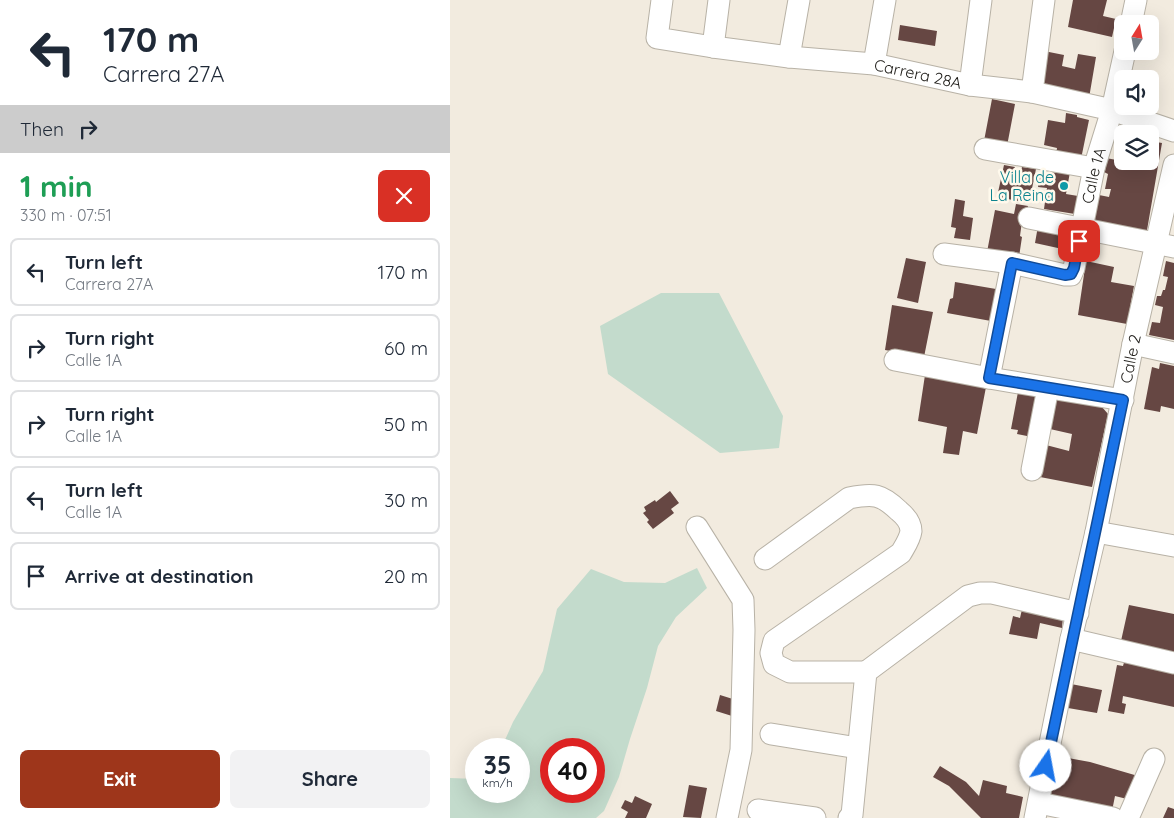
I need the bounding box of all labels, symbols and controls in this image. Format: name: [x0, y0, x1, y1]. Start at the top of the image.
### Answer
north arrow: [1114, 15, 1159, 60]
map controls: [1114, 15, 1159, 170]
text: 170 m: [103, 17, 199, 61]
icon: left: [20, 20, 85, 85]
street label: Carrera 28A: [872, 54, 964, 93]
text: Carrera 27A: [103, 60, 224, 88]
button: sound: [1114, 70, 1159, 115]
icon: right: [74, 115, 102, 143]
text: Then: [20, 117, 64, 141]
button: layers: [1114, 125, 1159, 170]
street label: Calle 1A: [1077, 145, 1110, 205]
text: 1 min: [20, 167, 93, 205]
place label: Villa de La Reina: [989, 167, 1054, 205]
button: close: [378, 170, 430, 222]
marker: Villa de La Reina: [1058, 180, 1070, 192]
text: 330 m · 07:51: [20, 205, 112, 225]
pin: [1058, 220, 1100, 262]
icon: arrive: [1065, 227, 1093, 255]
text: Turn left: [65, 250, 143, 274]
icon: left: [22, 258, 50, 286]
text: 170 m: [377, 260, 428, 284]
text: Carrera 27A: [65, 274, 153, 294]
text: Turn right: [65, 326, 154, 350]
street label: Calle 2: [1115, 332, 1145, 385]
icon: right: [22, 334, 50, 362]
text: 60 m: [384, 336, 428, 360]
text: Calle 1A: [65, 350, 122, 370]
text: Turn right: [65, 402, 154, 426]
icon: right: [22, 410, 50, 438]
text: 50 m: [384, 412, 428, 436]
text: Calle 1A: [65, 426, 122, 446]
text: Turn left: [65, 478, 143, 502]
icon: left: [22, 486, 50, 514]
text: 30 m: [384, 488, 428, 512]
text: Calle 1A: [65, 502, 122, 522]
icon: arrive: [22, 562, 50, 590]
text: Arrive at destination: [65, 564, 254, 588]
text: 20 m: [384, 564, 428, 588]
speed limit sign: 40: [540, 738, 605, 803]
position arrow: [1019, 739, 1071, 791]
text: 35: [484, 749, 511, 780]
button: Exit: [20, 750, 220, 808]
button: Share: [230, 750, 430, 808]
text: km/h: [482, 775, 513, 790]

